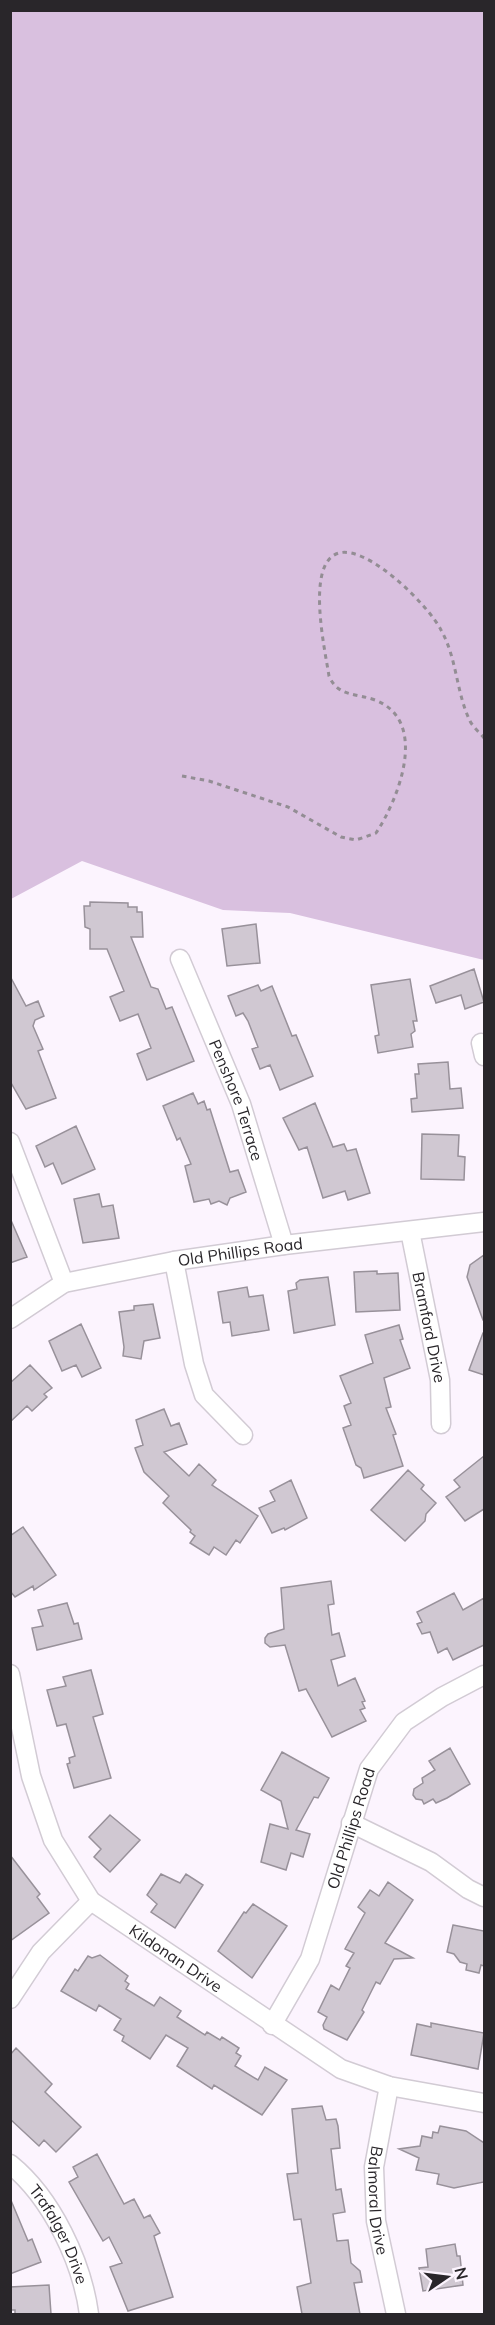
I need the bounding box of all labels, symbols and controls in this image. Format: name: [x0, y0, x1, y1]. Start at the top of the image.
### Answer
street label: Penshore Terrace: [205, 1036, 268, 1163]
street label: Old Phillips Road: [176, 1233, 304, 1270]
street label: Bramford Drive: [408, 1270, 450, 1384]
street label: Old Phillips Road: [322, 1765, 379, 1891]
street label: Kildonan Drive: [126, 1920, 226, 1996]
street label: Balmoral Drive: [364, 2144, 393, 2257]
street label: Trafalger Drive: [25, 2180, 92, 2286]
north arrow: [417, 2247, 477, 2307]
text: N: [450, 2265, 473, 2282]

